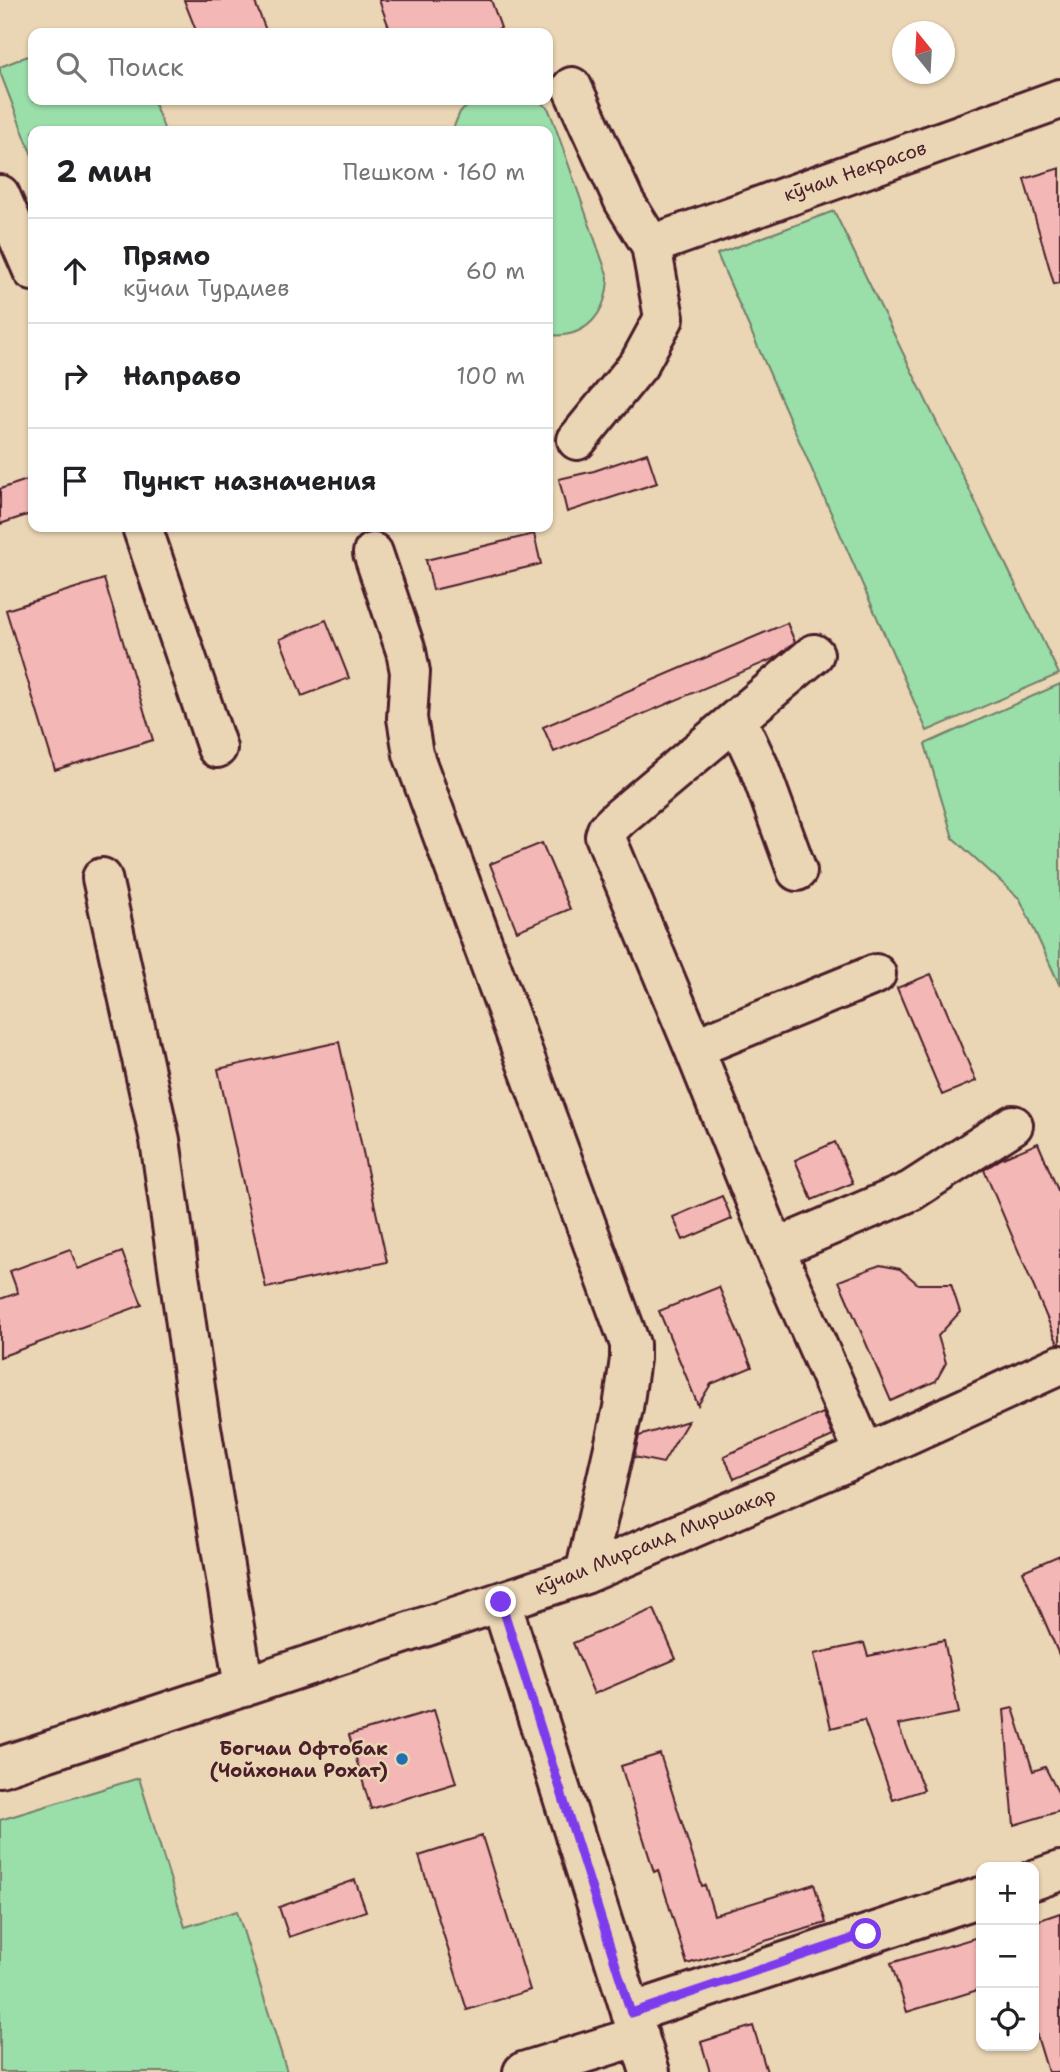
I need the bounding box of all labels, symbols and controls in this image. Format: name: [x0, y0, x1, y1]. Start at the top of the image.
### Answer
north arrow: [892, 21, 955, 84]
search box: [28, 28, 553, 105]
icon: search: [52, 48, 90, 86]
text: Поиск: [108, 49, 184, 84]
street label: кӯчаи Некрасов: [780, 135, 930, 207]
text: 2 мин: [56, 151, 152, 192]
text: Пешком · 160 m: [343, 157, 525, 187]
text: Прямо: [123, 238, 211, 273]
icon: ahead: [56, 252, 94, 290]
text: 60 m: [466, 256, 525, 286]
text: кӯчаи Турдиев: [123, 273, 289, 303]
icon: right: [56, 357, 94, 395]
text: Направо: [123, 358, 241, 393]
text: 100 m: [456, 361, 525, 391]
icon: arrive: [56, 462, 94, 500]
text: Пункт назначения: [123, 463, 376, 498]
street label: кӯчаи Мирсаид Миршакар: [531, 1481, 779, 1601]
route end: [485, 1586, 516, 1617]
place label: Богчаи Офтобак (Чойхонаи Рохат): [209, 1736, 388, 1783]
marker: Богчаи Офтобак (Чойхонаи Рохат): [394, 1751, 410, 1767]
map controls: [976, 1862, 1039, 2051]
button: +: [976, 1862, 1039, 1925]
route start: [850, 1918, 881, 1949]
button: −: [976, 1925, 1039, 1988]
button: locate: [976, 1988, 1039, 2051]

